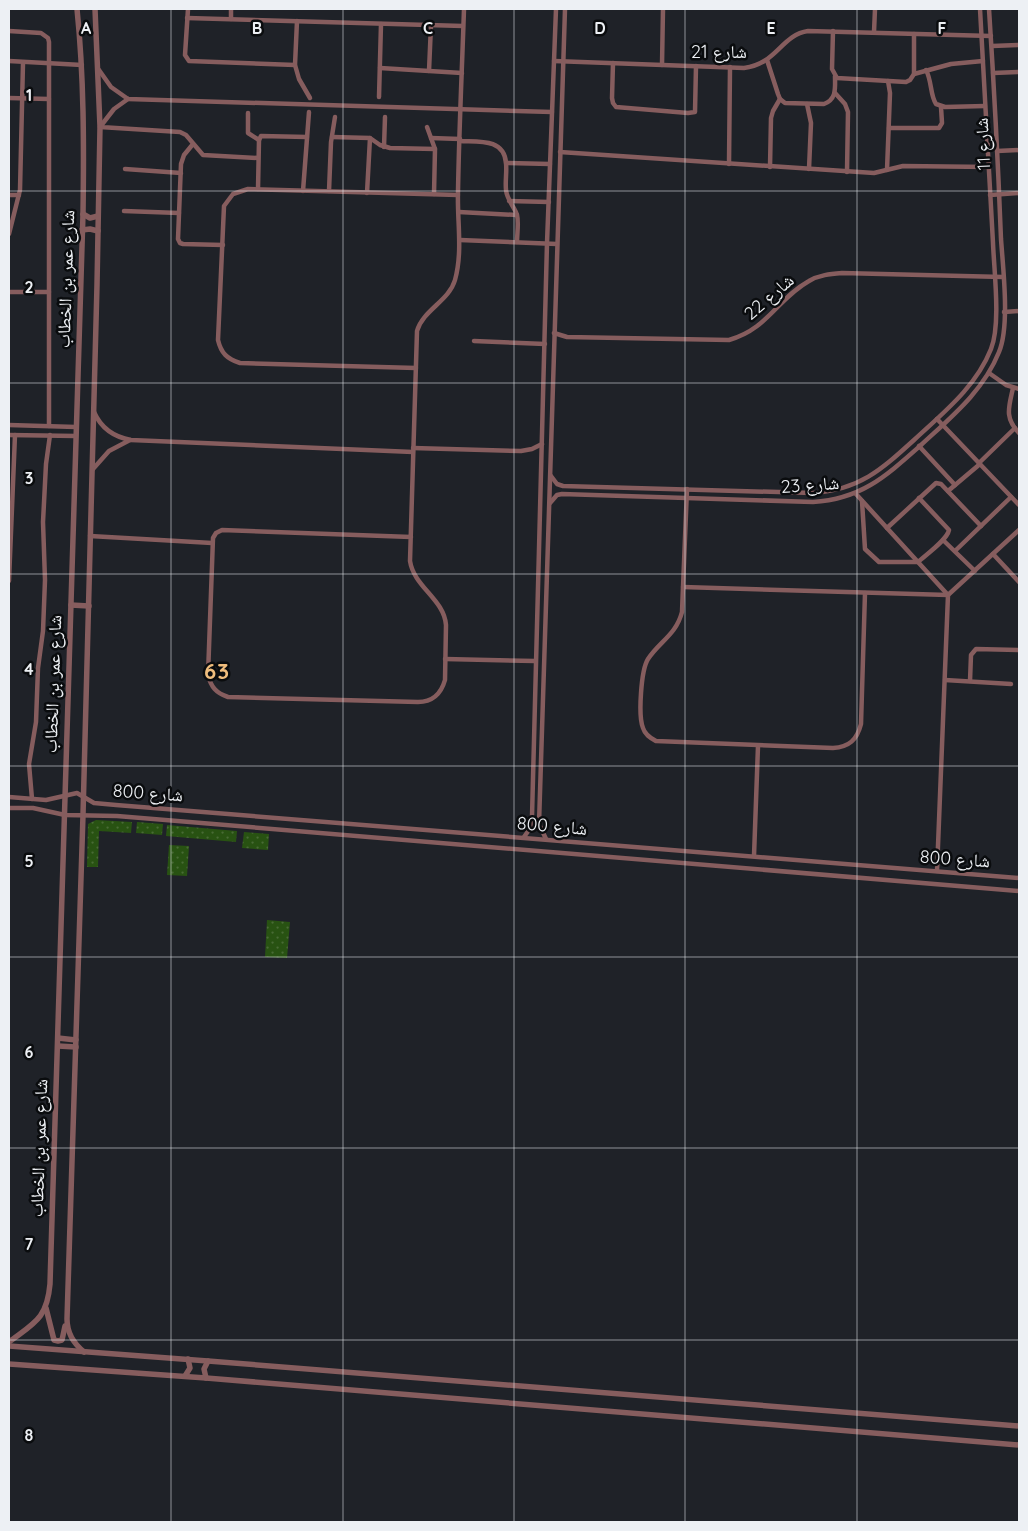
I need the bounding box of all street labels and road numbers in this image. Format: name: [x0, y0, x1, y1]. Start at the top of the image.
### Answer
street label: شارع 21: [691, 40, 747, 63]
street label: شارع 11: [970, 117, 995, 171]
street label: شارع عمر بن الخطاب: [52, 210, 79, 348]
street label: شارع 22: [739, 269, 799, 325]
street label: شارع 23: [780, 471, 840, 498]
street label: شارع عمر بن الخطاب: [39, 615, 66, 753]
street label: شارع 800: [112, 779, 184, 806]
street label: شارع 800: [516, 811, 588, 840]
street label: شارع 800: [919, 845, 991, 872]
street label: شارع عمر بن الخطاب: [25, 1079, 52, 1217]

